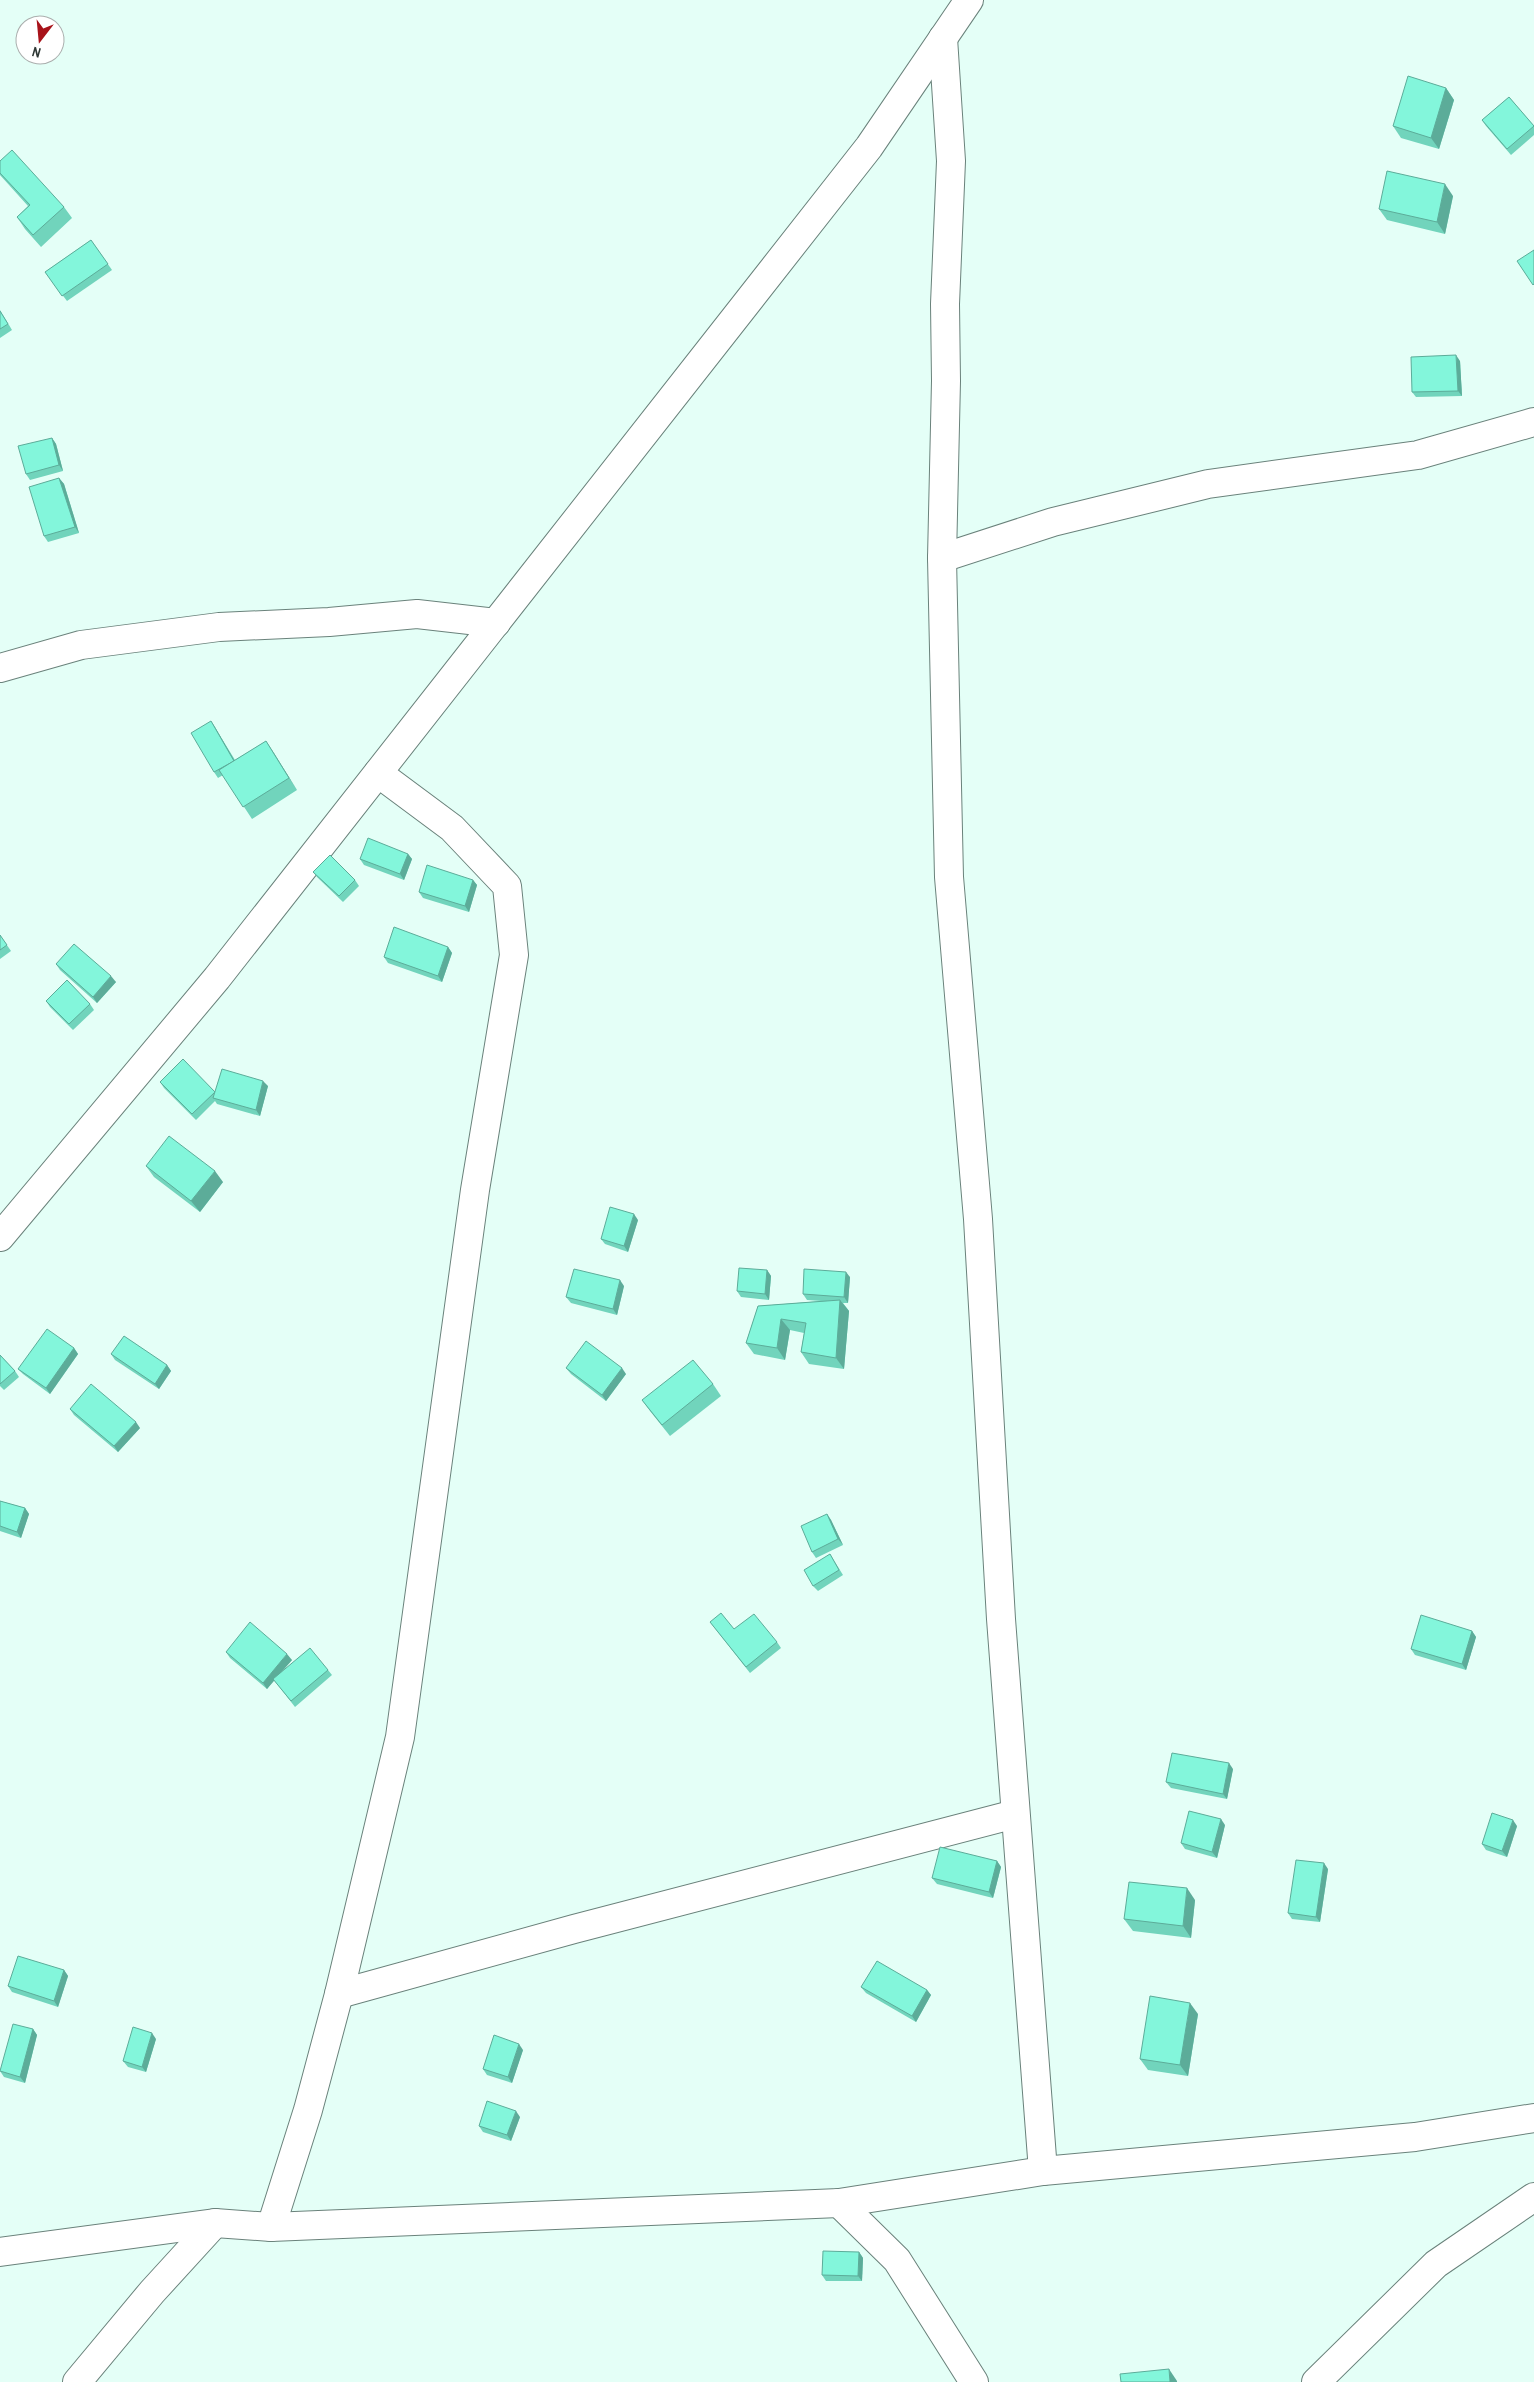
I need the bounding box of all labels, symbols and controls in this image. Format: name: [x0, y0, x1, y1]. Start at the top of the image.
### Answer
north arrow: [15, 15, 65, 65]
text: N: [30, 43, 43, 62]

